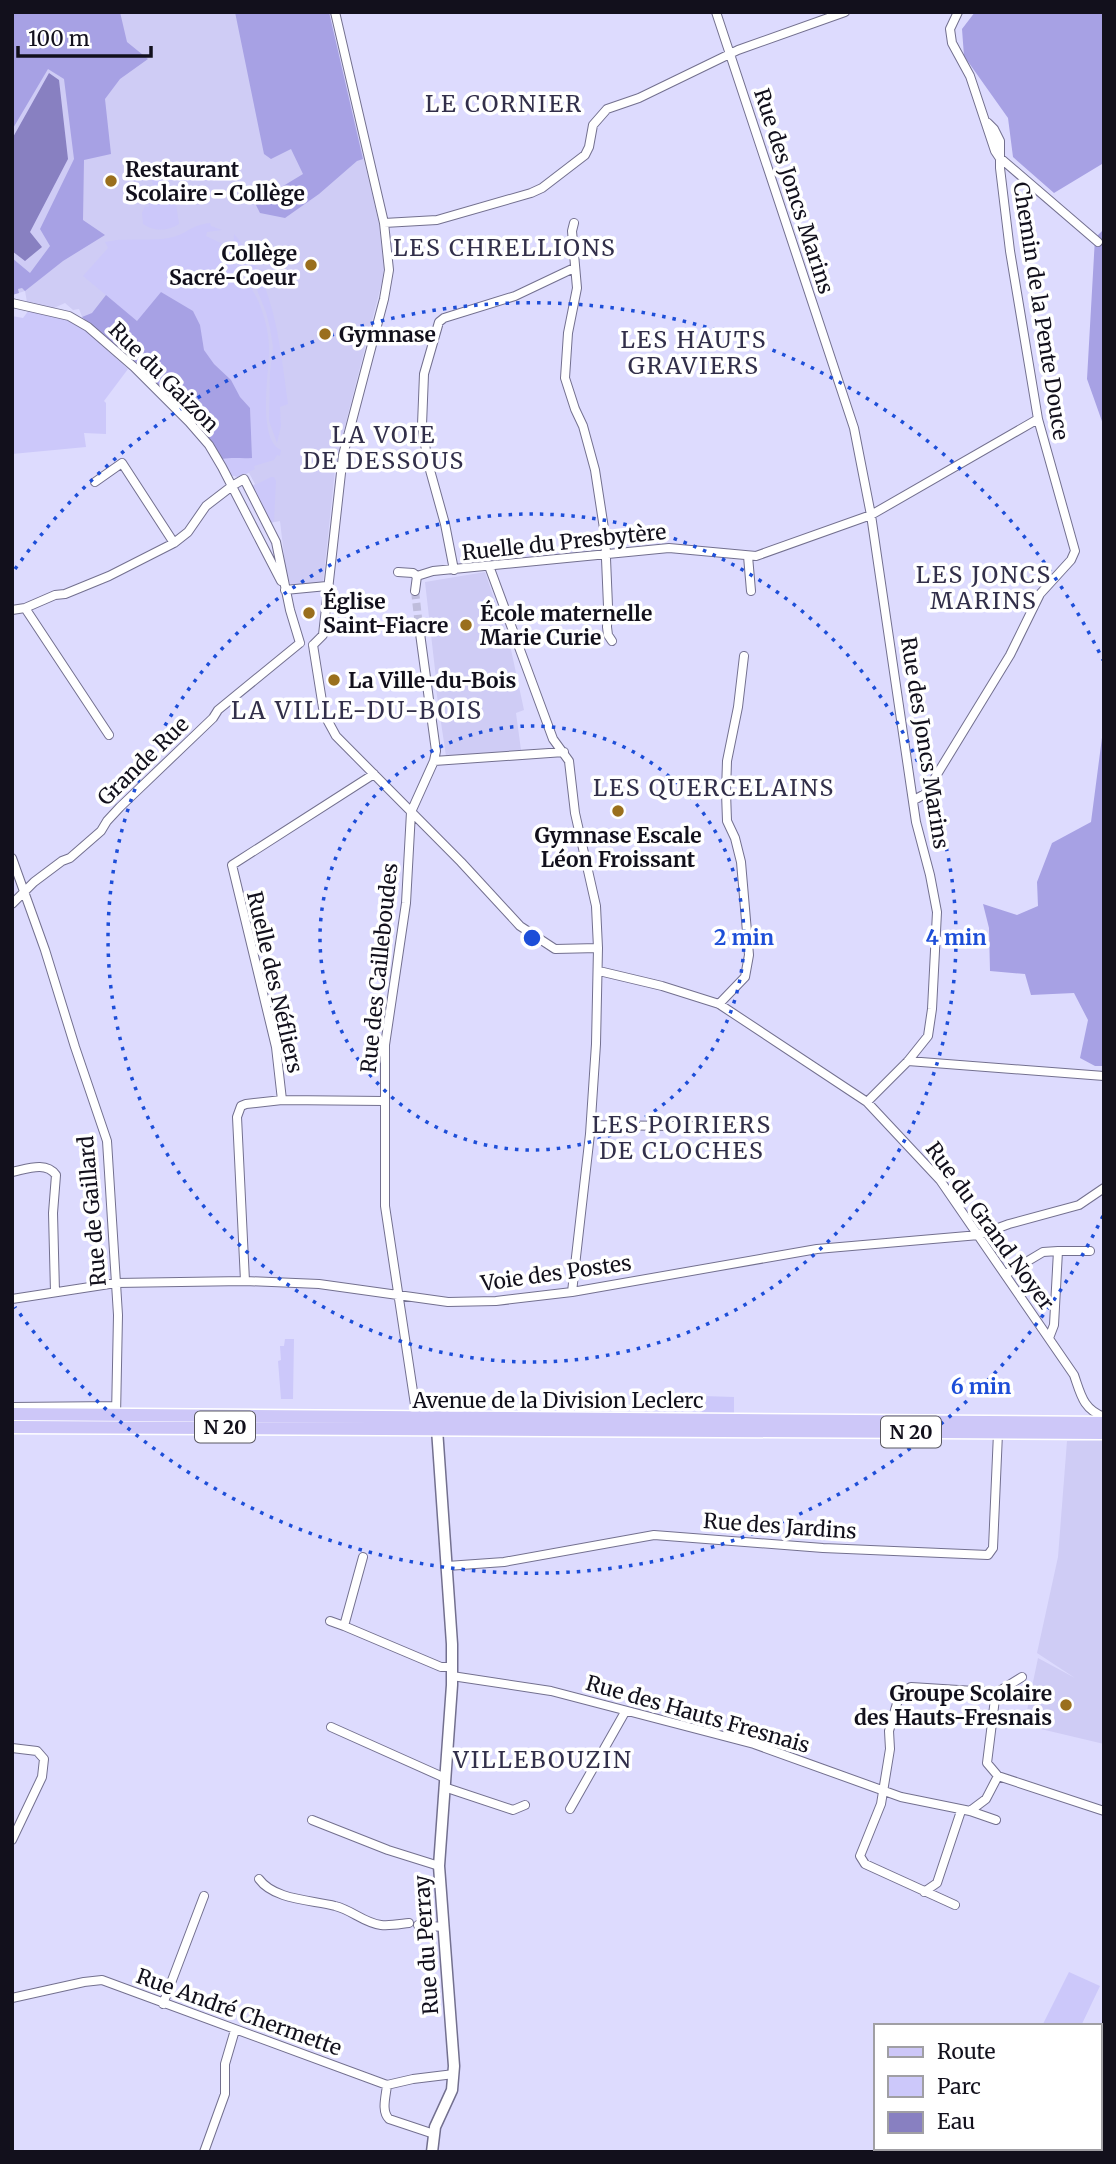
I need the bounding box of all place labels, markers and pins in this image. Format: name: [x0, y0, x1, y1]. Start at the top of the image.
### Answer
place label: Restaurant Scolaire - Collège: [125, 156, 305, 207]
marker: Restaurant Scolaire - Collège: [103, 173, 119, 189]
place label: Collège Sacré-Coeur: [169, 240, 297, 291]
marker: Collège Sacré-Coeur: [303, 257, 319, 273]
place label: Gymnase: [339, 321, 436, 348]
marker: Gymnase: [317, 326, 333, 342]
place label: Église Saint-Fiacre: [323, 587, 448, 639]
place label: École maternelle Marie Curie: [480, 599, 652, 651]
marker: Église Saint-Fiacre: [301, 605, 317, 621]
marker: École maternelle Marie Curie: [458, 617, 474, 633]
place label: La Ville-du-Bois: [348, 667, 517, 694]
marker: La Ville-du-Bois: [326, 672, 342, 688]
marker: Gymnase Escale Léon Froissant: [610, 803, 626, 819]
place label: Gymnase Escale Léon Froissant: [534, 822, 702, 873]
centre of rings: [520, 926, 544, 950]
place label: Groupe Scolaire des Hauts-Fresnais: [854, 1680, 1052, 1731]
marker: Groupe Scolaire des Hauts-Fresnais: [1058, 1697, 1074, 1713]

